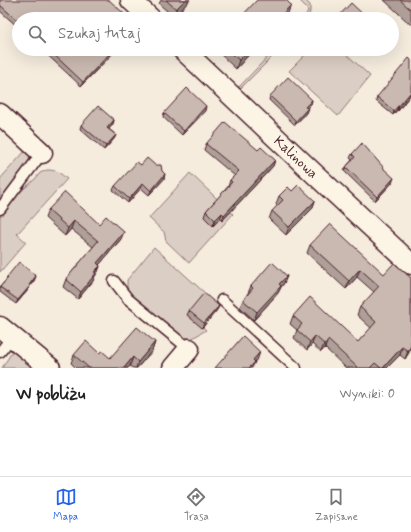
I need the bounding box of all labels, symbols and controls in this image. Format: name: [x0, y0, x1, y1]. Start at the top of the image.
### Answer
search box: [12, 12, 399, 56]
icon: search: [26, 23, 48, 45]
text: Szukaj tutaj: [58, 24, 141, 44]
street label: Kalinowa: [270, 132, 322, 183]
text: W pobliżu: [16, 383, 85, 405]
text: Wyniki: 0: [340, 386, 395, 403]
tab: Mapa: [53, 486, 78, 524]
tab: Trasa: [184, 486, 209, 524]
tab: Zapisane: [315, 486, 358, 524]

